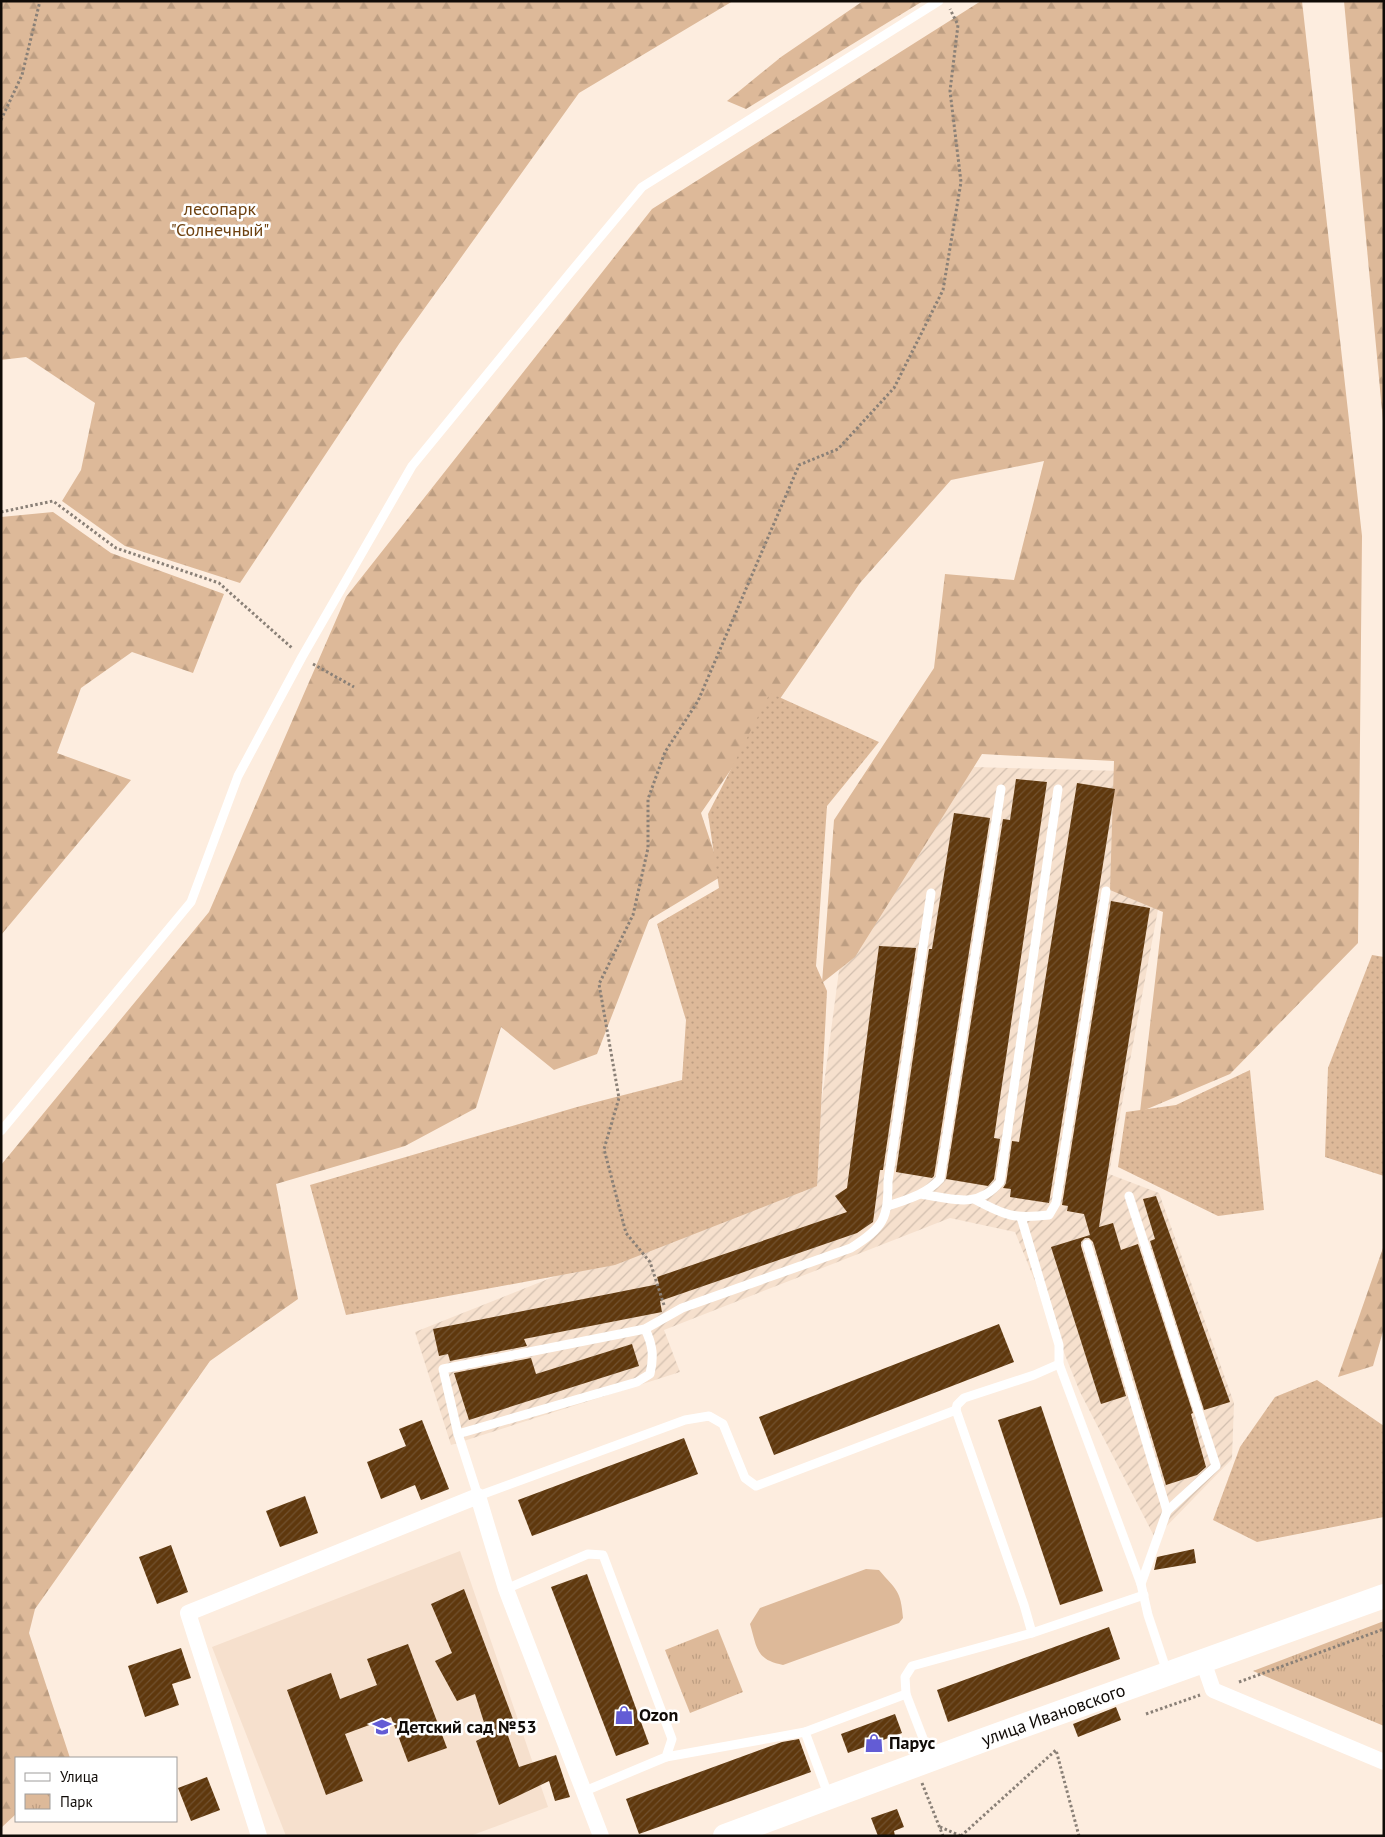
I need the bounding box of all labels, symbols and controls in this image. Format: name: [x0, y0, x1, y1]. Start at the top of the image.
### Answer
park label: лесопарк "Солнечный": [171, 197, 269, 241]
street label: улица Ивановского: [978, 1678, 1128, 1751]
place label: Ozon: [639, 1703, 678, 1726]
shop icon: Ozon: [613, 1704, 635, 1726]
place label: Детский сад №53: [397, 1715, 537, 1738]
school or university icon: Детский сад №53: [371, 1716, 393, 1738]
place label: Парус: [889, 1731, 935, 1754]
shop icon: Парус: [863, 1732, 885, 1754]
legend: [15, 1757, 178, 1822]
text: Улица: [60, 1767, 98, 1786]
text: Парк: [60, 1792, 93, 1811]

